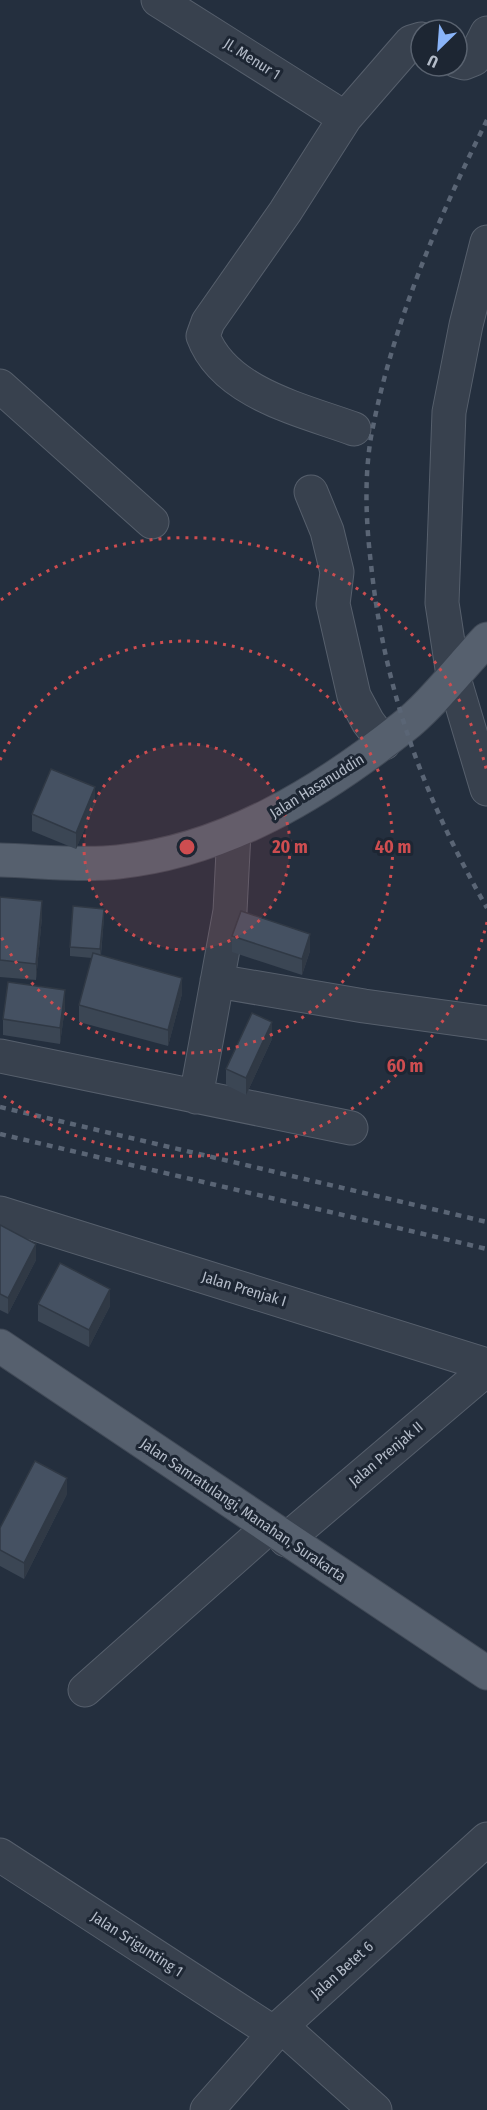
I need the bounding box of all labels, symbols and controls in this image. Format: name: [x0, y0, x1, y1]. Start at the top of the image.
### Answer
north arrow: [409, 18, 469, 78]
street label: Jl. Menur 1: [220, 35, 284, 83]
text: U: [425, 51, 441, 72]
street label: Jalan Hasanuddin: [267, 750, 367, 822]
text: 20 m: [271, 836, 308, 858]
text: 40 m: [375, 836, 411, 858]
centre of rings: [177, 837, 197, 857]
text: 60 m: [387, 1055, 423, 1077]
street label: Jalan Prenjak I: [200, 1268, 288, 1310]
street label: Jalan Prenjak II: [345, 1418, 427, 1490]
street label: Jalan Samratulangi, Manahan, Surakarta: [137, 1434, 349, 1586]
street label: Jalan Srigunting 1: [88, 1908, 186, 1980]
street label: Jalan Betet 6: [307, 1937, 377, 2003]

